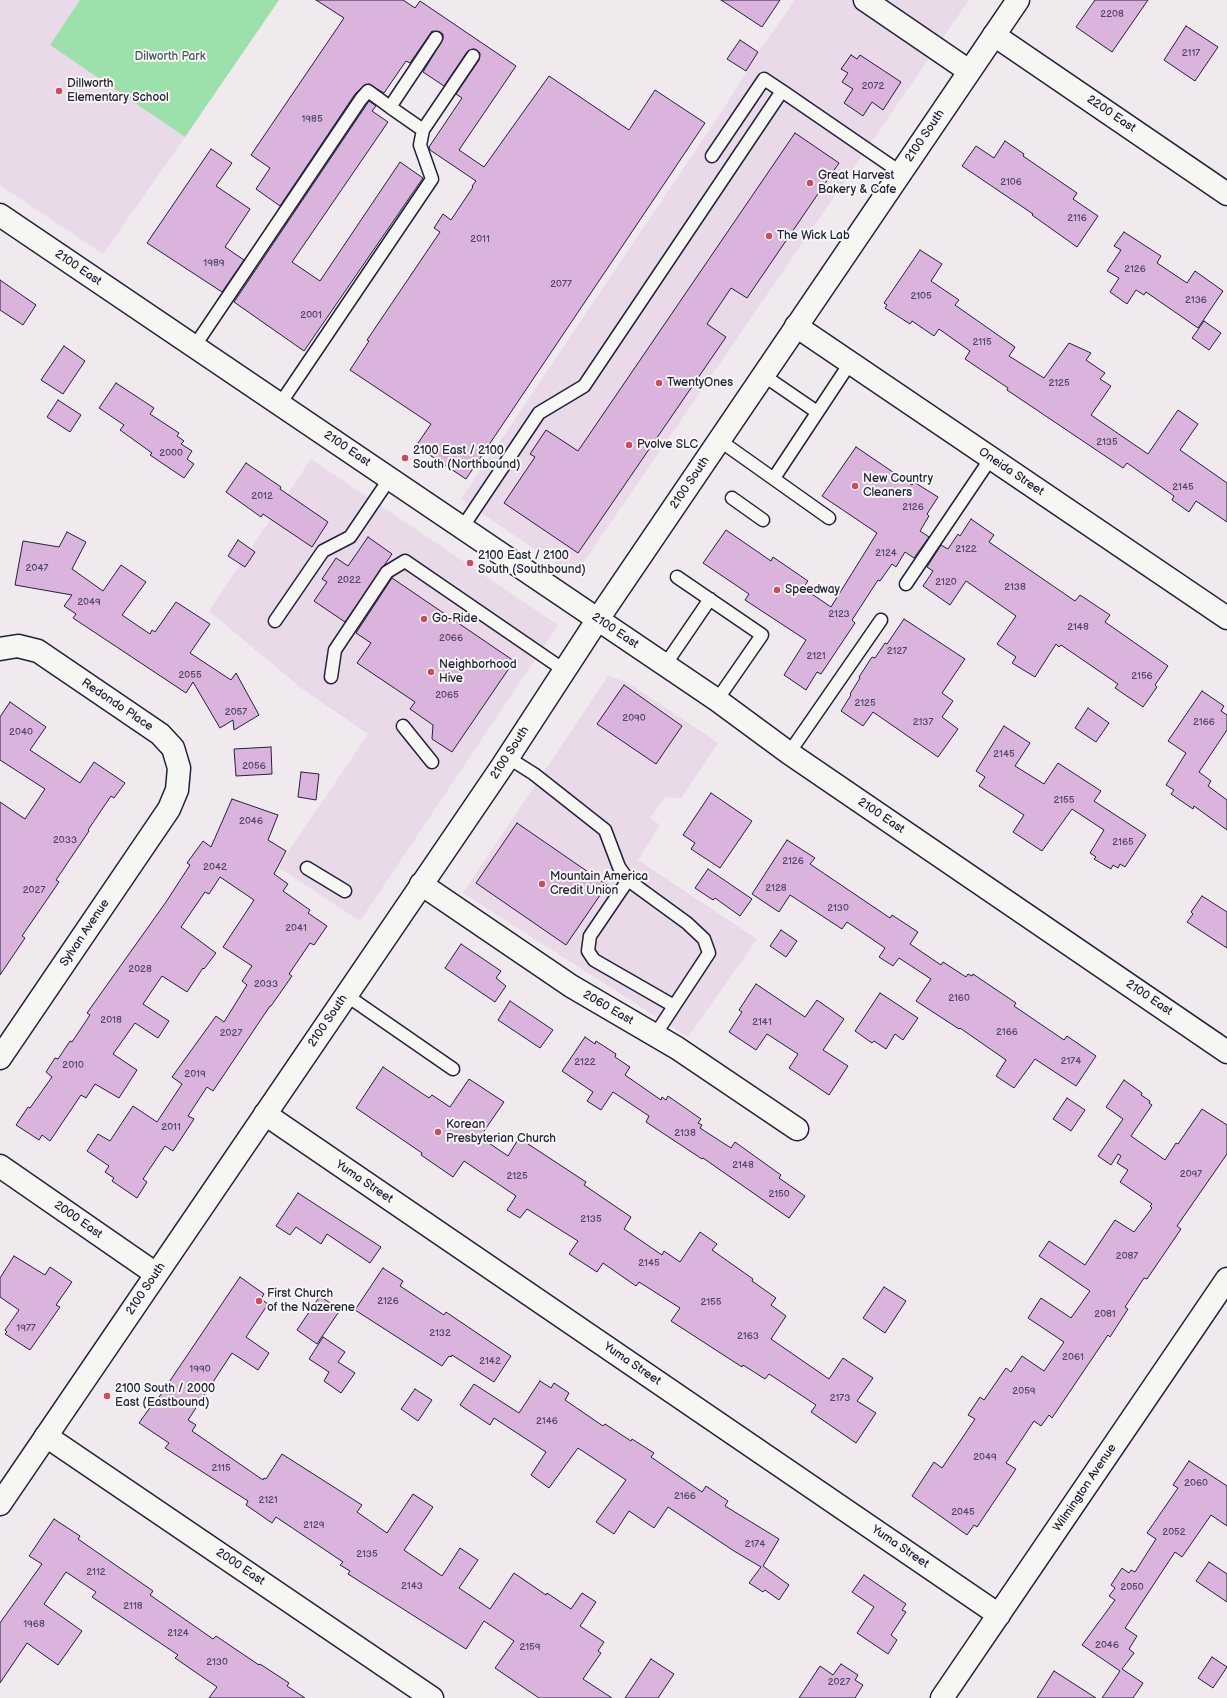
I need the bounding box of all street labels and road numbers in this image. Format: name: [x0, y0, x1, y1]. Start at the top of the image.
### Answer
street label: 2200 East: [1084, 92, 1138, 136]
street label: 2100 South: [902, 107, 948, 165]
street label: 2100 East: [52, 247, 104, 289]
street label: 2100 East: [321, 428, 373, 470]
street label: Oneida Street: [976, 445, 1046, 499]
street label: 2100 South: [667, 454, 713, 512]
street label: 2100 East: [589, 610, 641, 652]
street label: Redondo Place: [78, 676, 156, 734]
street label: 2100 South: [488, 724, 532, 782]
street label: 2100 East: [855, 795, 907, 837]
street label: Sylvan Avenue: [57, 897, 113, 969]
street label: 2100 East: [1123, 977, 1175, 1019]
street label: 2060 East: [580, 988, 636, 1028]
street label: 2100 South: [305, 992, 351, 1050]
street label: Yuma Street: [333, 1158, 395, 1206]
street label: 2000 East: [51, 1198, 105, 1242]
street label: 2100 South: [123, 1260, 169, 1318]
street label: Yuma Street: [601, 1340, 663, 1388]
street label: Wilmington Avenue: [1050, 1441, 1120, 1535]
street label: Yuma Street: [869, 1523, 931, 1571]
street label: 2000 East: [213, 1545, 267, 1589]

